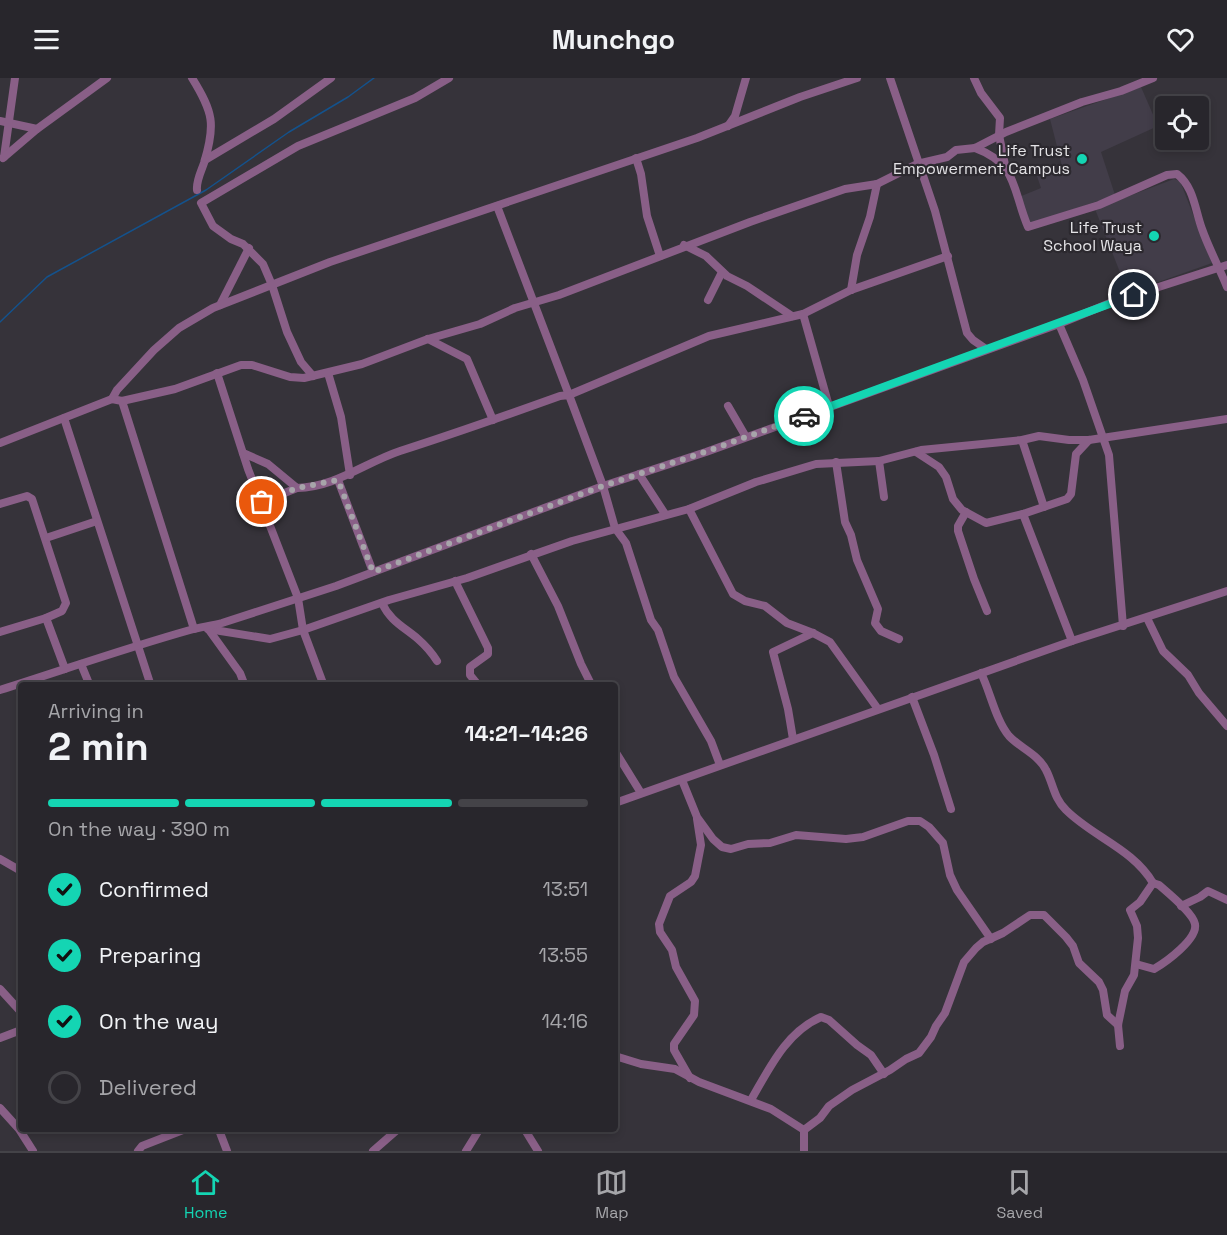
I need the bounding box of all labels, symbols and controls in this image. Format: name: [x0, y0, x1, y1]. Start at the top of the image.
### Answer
text: Munchgo: [552, 22, 675, 57]
icon: menu: [30, 23, 63, 56]
icon: heart: [1164, 23, 1197, 56]
map controls: [1155, 96, 1209, 150]
button: locate: [1155, 96, 1209, 150]
place label: Life Trust Empowerment Campus: [893, 140, 1070, 179]
marker: Life Trust Empowerment Campus: [1075, 152, 1089, 166]
place label: Life Trust School Waya: [1043, 217, 1142, 256]
marker: Life Trust School Waya: [1147, 229, 1161, 243]
pin: [1108, 269, 1159, 320]
icon: home: [1117, 278, 1150, 311]
courier: [774, 386, 834, 446]
icon: car: [788, 400, 821, 433]
pin: [236, 476, 287, 527]
icon: bag: [245, 485, 278, 518]
text: Arriving in: [48, 698, 144, 724]
text: 14:21–14:26: [464, 719, 588, 747]
text: 2 min: [48, 722, 149, 771]
text: On the way · 390 m: [48, 816, 230, 842]
icon: check: [48, 873, 81, 906]
text: Confirmed: [99, 875, 209, 903]
text: 13:51: [542, 876, 588, 902]
icon: check: [48, 939, 81, 972]
text: Preparing: [99, 941, 201, 969]
text: 13:55: [539, 942, 588, 968]
icon: check: [48, 1005, 81, 1038]
text: On the way: [99, 1007, 218, 1035]
text: 14:16: [541, 1008, 588, 1034]
text: Delivered: [99, 1073, 197, 1101]
tab: Home: [184, 1166, 228, 1223]
tab: Map: [595, 1166, 629, 1223]
tab: Saved: [996, 1166, 1043, 1223]

